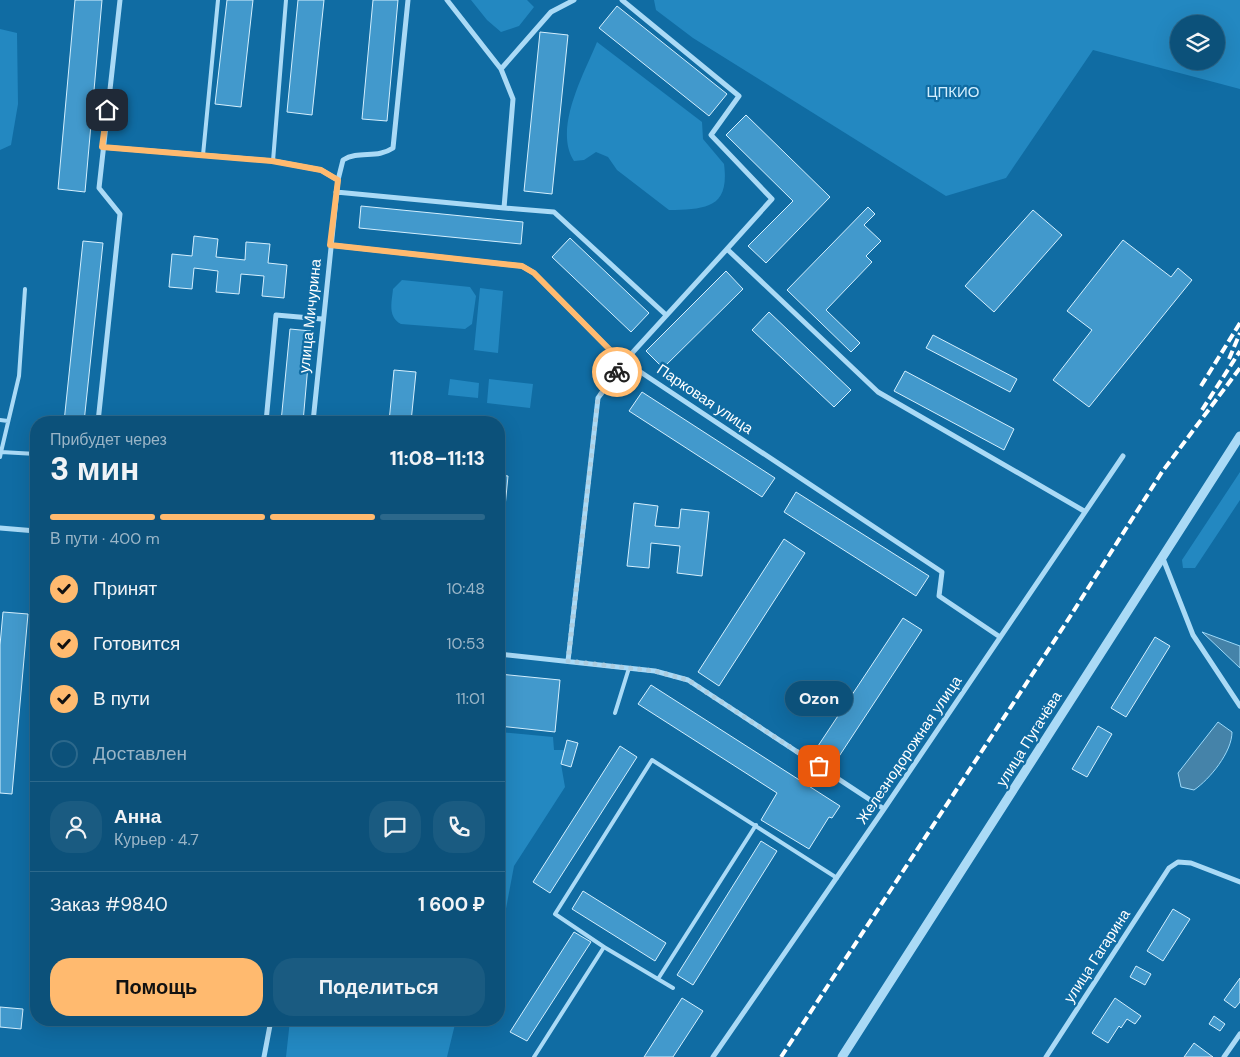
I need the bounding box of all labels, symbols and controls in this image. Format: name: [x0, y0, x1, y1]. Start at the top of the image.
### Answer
map controls: [1170, 15, 1225, 70]
button: layers: [1170, 15, 1225, 70]
park label: ЦПКИО: [926, 82, 980, 102]
pin: [86, 89, 128, 131]
icon: home: [93, 96, 121, 124]
street label: улица Мичурина: [294, 257, 326, 374]
courier: [592, 347, 642, 397]
icon: bike: [603, 358, 631, 386]
street label: Парковая улица: [653, 359, 758, 439]
text: Прибудет через: [50, 429, 167, 450]
text: 11:08–11:13: [390, 446, 485, 471]
text: 3 мин: [50, 448, 139, 490]
text: В пути · 400 m: [50, 528, 160, 549]
icon: check: [50, 575, 78, 603]
text: Принят: [93, 576, 157, 601]
text: 10:48: [446, 578, 485, 599]
icon: check: [50, 630, 78, 658]
text: Готовится: [93, 631, 180, 656]
text: 10:53: [447, 633, 485, 654]
street label: Железнодорожная улица: [852, 671, 967, 828]
callout: Ozon: [785, 681, 853, 716]
icon: check: [50, 685, 78, 713]
text: В пути: [93, 686, 150, 711]
street label: улица Пугачёва: [992, 687, 1067, 791]
text: 11:01: [456, 688, 485, 709]
text: Ozon: [799, 688, 839, 709]
text: Доставлен: [93, 741, 187, 766]
pin: [798, 745, 840, 787]
icon: bag: [805, 752, 833, 780]
button: person: [50, 801, 102, 853]
button: chat: [369, 801, 421, 853]
button: phone: [433, 801, 485, 853]
text: Анна: [114, 804, 161, 829]
text: Курьер · 4.7: [114, 829, 199, 850]
text: Заказ #9840: [50, 892, 168, 917]
text: 1 600 ₽: [418, 892, 485, 917]
street label: улица Гагарина: [1059, 905, 1135, 1007]
button: Помощь: [50, 958, 263, 1016]
button: Поделиться: [273, 958, 485, 1016]

